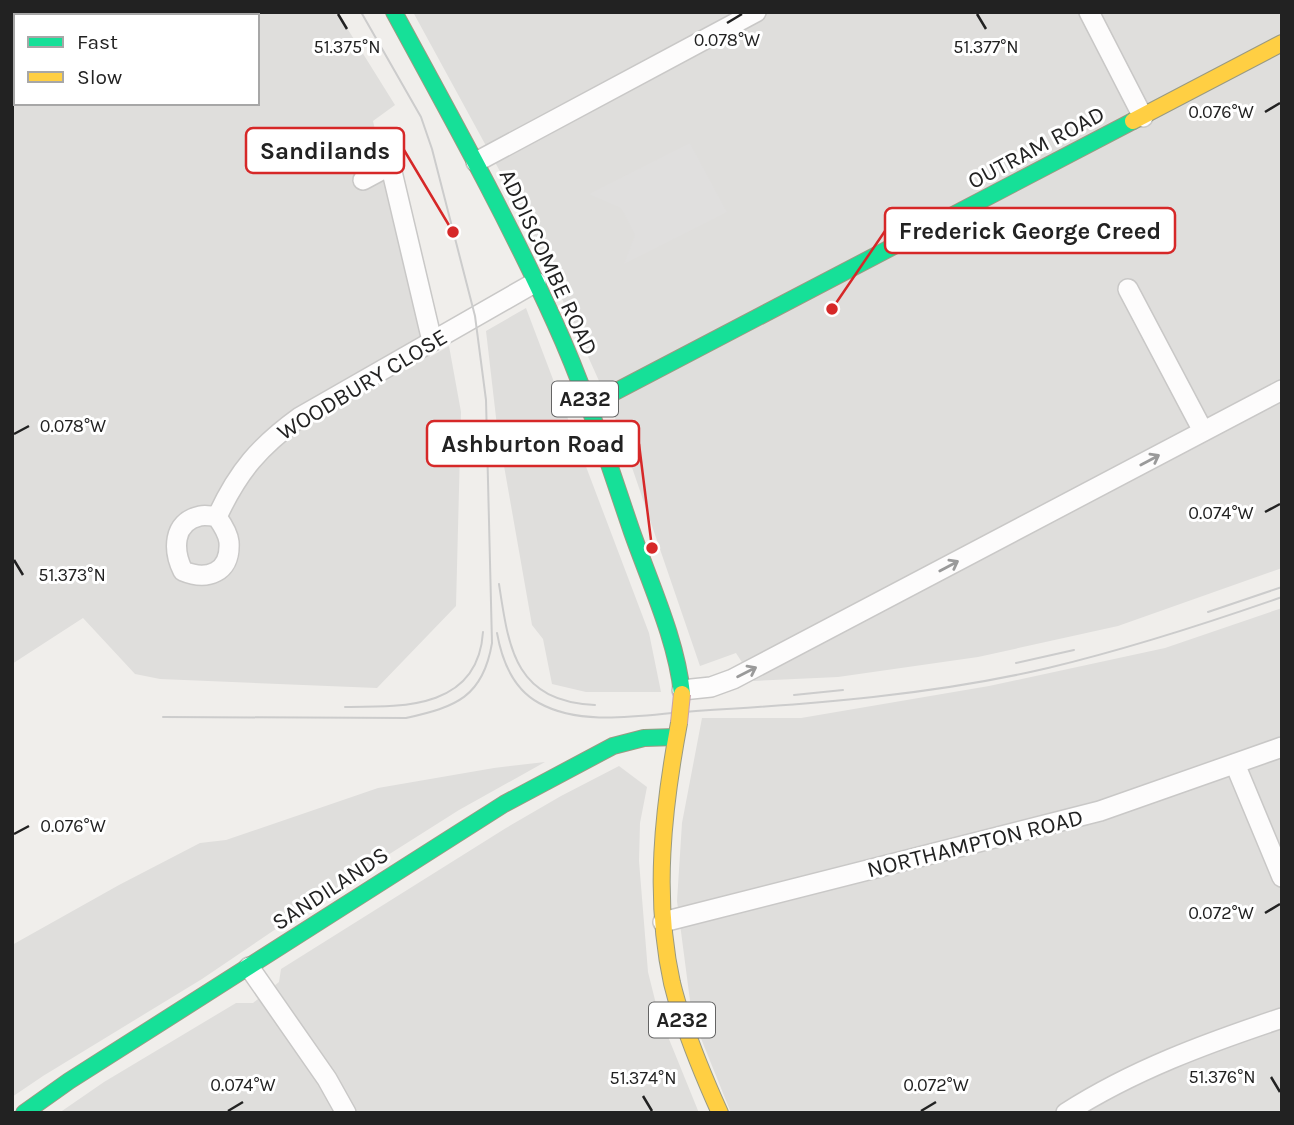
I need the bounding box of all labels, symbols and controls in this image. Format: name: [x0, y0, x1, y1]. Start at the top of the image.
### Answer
legend: [14, 14, 259, 105]
text: 0.078°W: [694, 29, 760, 51]
text: Fast: [77, 30, 118, 54]
text: 51.375°N: [313, 36, 381, 58]
text: 51.377°N: [953, 36, 1019, 58]
text: Slow: [77, 65, 122, 89]
street label: OUTRAM ROAD: [963, 100, 1109, 195]
text: 0.076°W: [1188, 101, 1254, 123]
callout: Sandilands: [246, 128, 404, 173]
text: Sandilands: [260, 137, 390, 165]
street label: ADDISCOMBE ROAD: [494, 165, 604, 360]
callout: Frederick George Creed: [885, 208, 1175, 253]
text: Frederick George Creed: [899, 217, 1161, 245]
street label: WOODBURY CLOSE: [272, 323, 452, 446]
road number: A232: [552, 382, 618, 416]
text: 0.078°W: [40, 415, 106, 437]
callout: Ashburton Road: [427, 421, 639, 466]
text: Ashburton Road: [441, 430, 625, 458]
one-way arrow: [1139, 452, 1159, 466]
text: 0.074°W: [1188, 502, 1254, 524]
one-way arrow: [938, 559, 958, 573]
text: 51.373°N: [38, 564, 106, 586]
one-way arrow: [736, 665, 757, 678]
street label: NORTHAMPTON ROAD: [864, 804, 1086, 883]
text: 0.076°W: [40, 815, 106, 837]
street label: SANDILANDS: [267, 841, 394, 936]
text: 0.072°W: [1188, 902, 1254, 924]
road number: A232: [649, 1002, 715, 1038]
text: 51.376°N: [1188, 1066, 1256, 1088]
text: 51.374°N: [610, 1067, 676, 1089]
text: 0.074°W: [210, 1074, 276, 1096]
text: 0.072°W: [903, 1074, 969, 1096]

